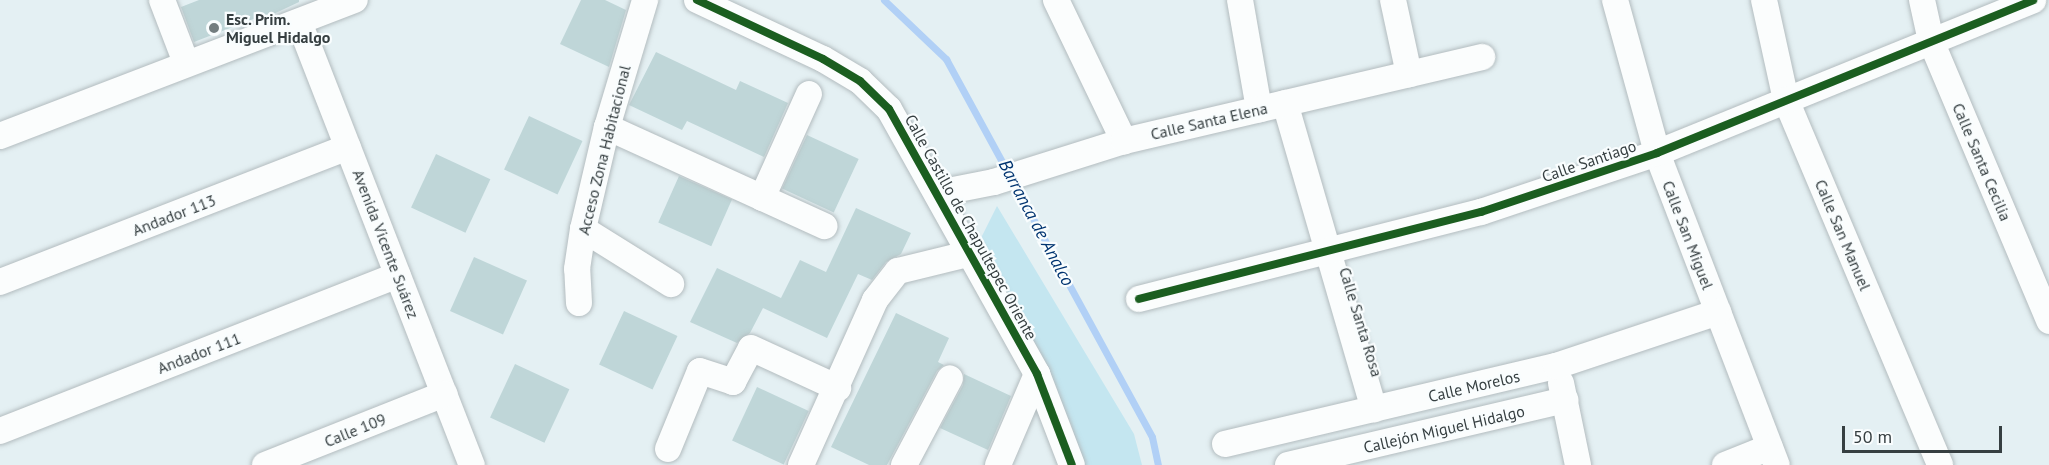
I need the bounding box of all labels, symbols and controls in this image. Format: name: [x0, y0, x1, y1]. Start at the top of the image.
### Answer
place label: Esc. Prim. Miguel Hidalgo: [226, 9, 330, 47]
marker: Esc. Prim. Miguel Hidalgo: [207, 21, 221, 35]
street label: Acceso Zona Habitacional: [574, 63, 634, 237]
street label: Calle Santa Elena: [1149, 98, 1269, 144]
street label: Calle Santa Cecilia: [1948, 100, 2016, 224]
street label: Calle Castillo de Chapultepec Oriente: [901, 111, 1041, 343]
street label: Calle Santiago: [1539, 136, 1639, 186]
water label: Barranca de Analco: [993, 156, 1079, 290]
street label: Avenida Vicente Suárez: [349, 166, 423, 322]
street label: Calle San Manuel: [1811, 177, 1875, 293]
street label: Calle San Miguel: [1658, 178, 1718, 292]
street label: Andador 113: [130, 190, 218, 240]
street label: Calle Santa Rosa: [1335, 265, 1387, 379]
street label: Andador 111: [155, 328, 243, 378]
street label: Calle Morelos: [1426, 366, 1522, 406]
street label: Callejón Miguel Hidalgo: [1362, 401, 1526, 457]
street label: Calle 109: [321, 409, 389, 451]
scale bar: [1845, 414, 2006, 452]
text: 50 m: [1853, 425, 1892, 448]

